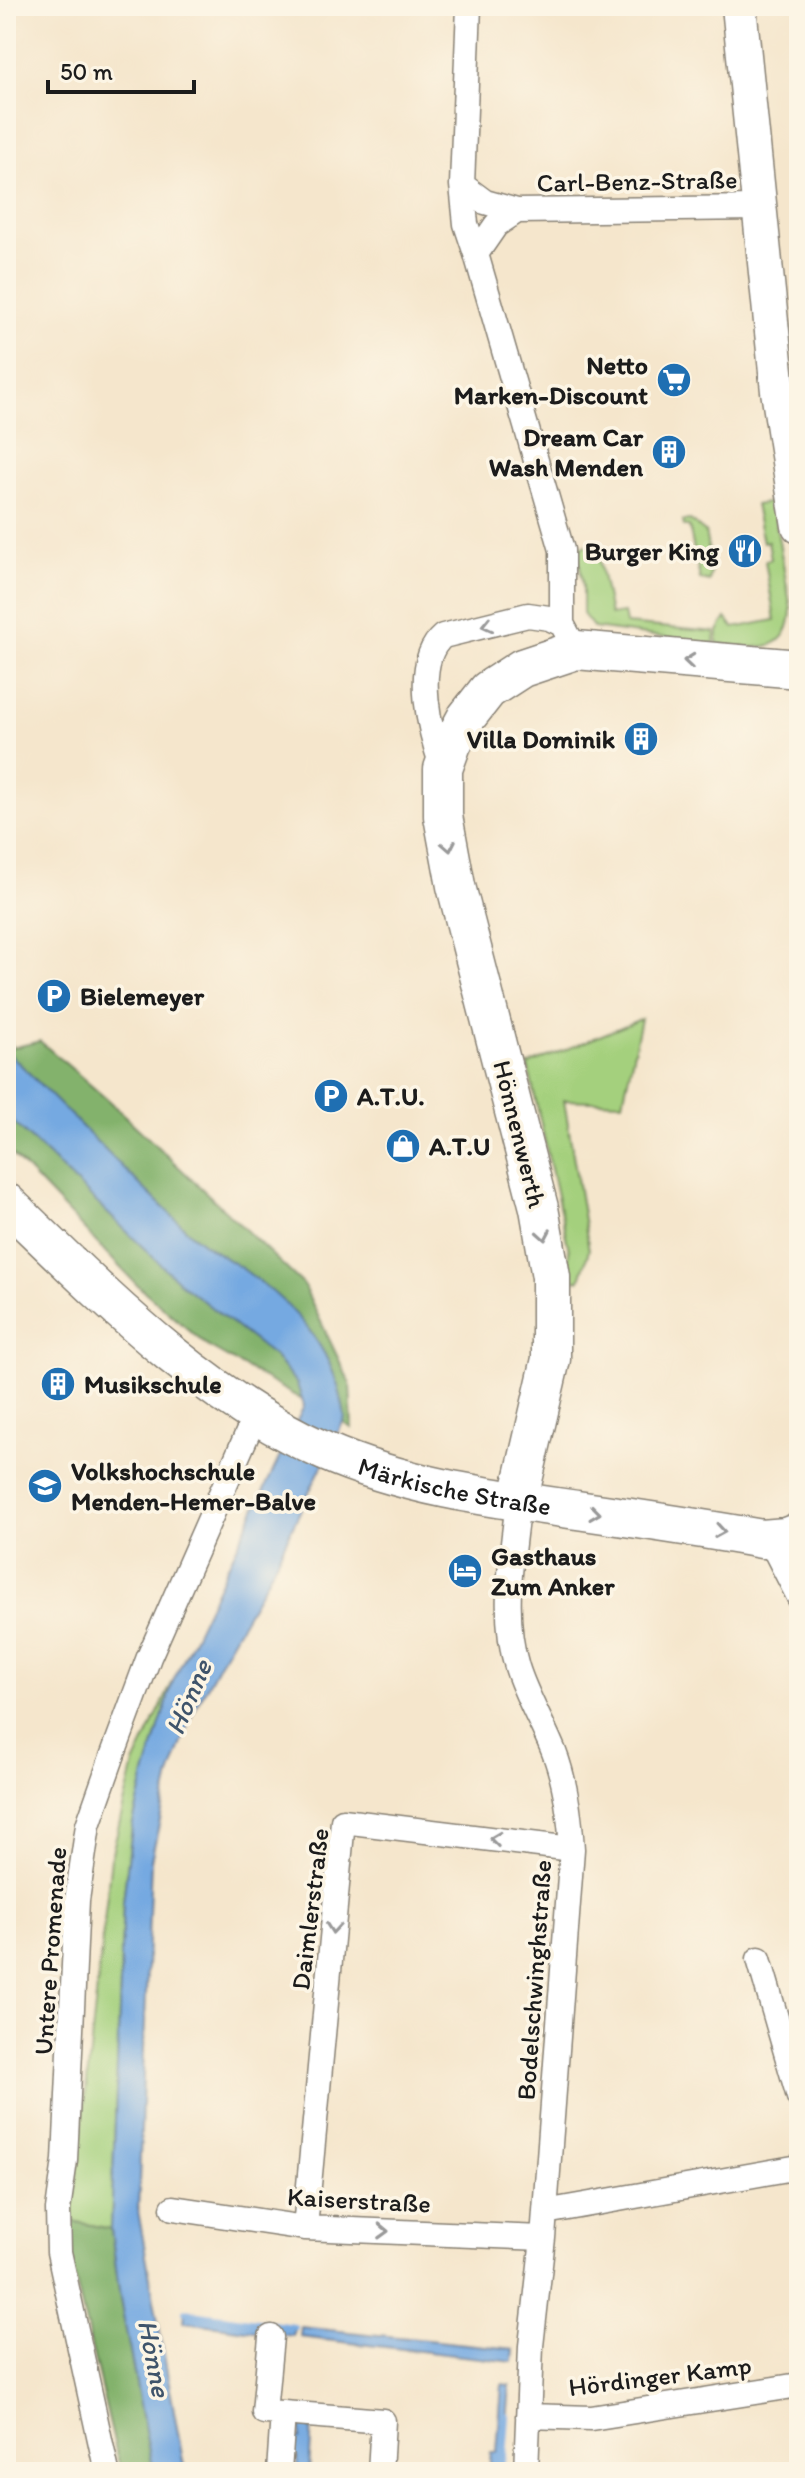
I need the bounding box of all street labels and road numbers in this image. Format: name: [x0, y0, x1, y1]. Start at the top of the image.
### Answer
street label: Carl-Benz-Straße: [536, 163, 738, 199]
street label: Hönnenwerth: [486, 1057, 554, 1211]
street label: Märkische Straße: [354, 1450, 553, 1522]
street label: Daimlerstraße: [284, 1826, 336, 1992]
street label: Untere Promenade: [27, 1846, 73, 2056]
street label: Bodelschwinghstraße: [510, 1859, 558, 2101]
street label: Kaiserstraße: [286, 2180, 432, 2220]
street label: Hördinger Kamp: [567, 2349, 753, 2403]

